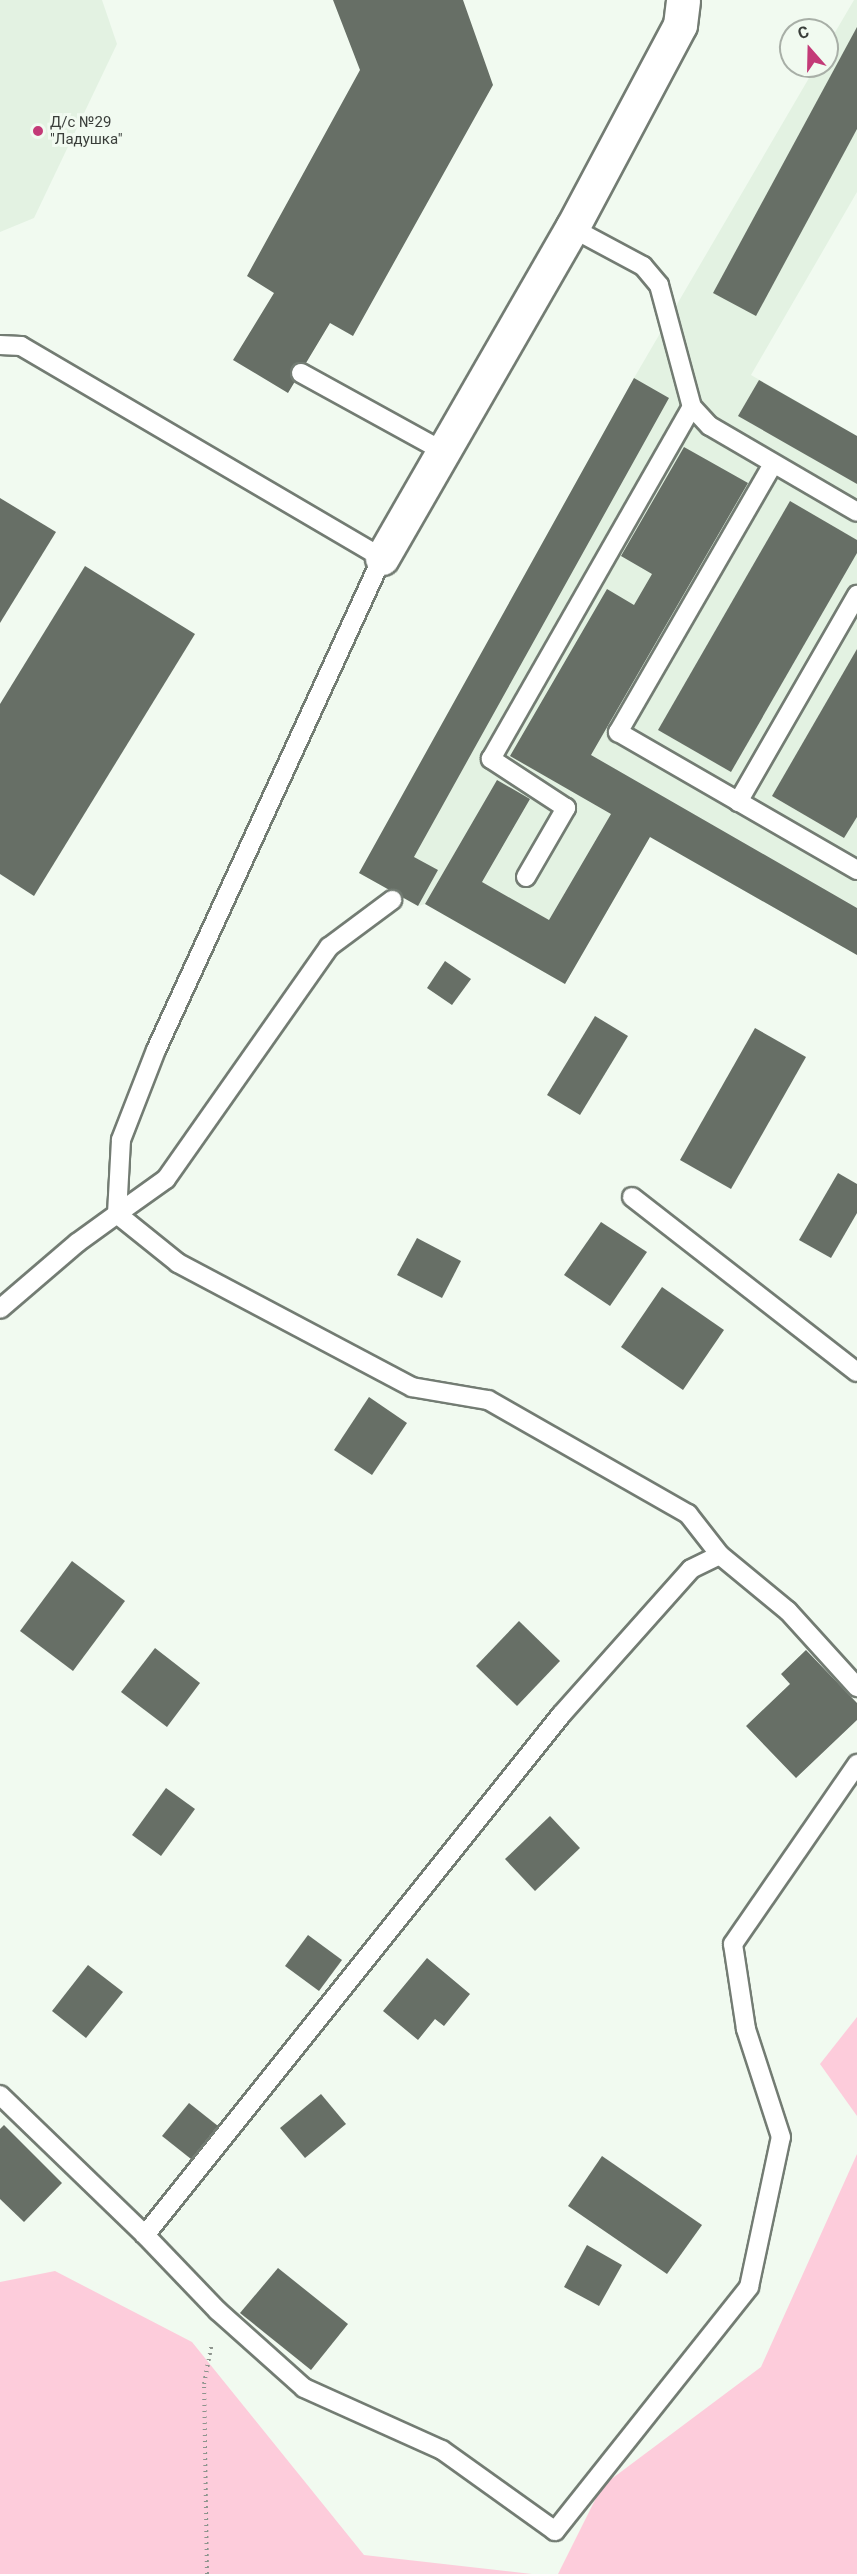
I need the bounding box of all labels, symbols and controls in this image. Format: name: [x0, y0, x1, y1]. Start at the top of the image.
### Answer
north arrow: [779, 18, 839, 78]
text: С: [795, 22, 812, 43]
place label: Д/с №29 "Ладушка": [50, 113, 122, 148]
marker: Д/с №29 "Ладушка": [31, 124, 45, 138]

